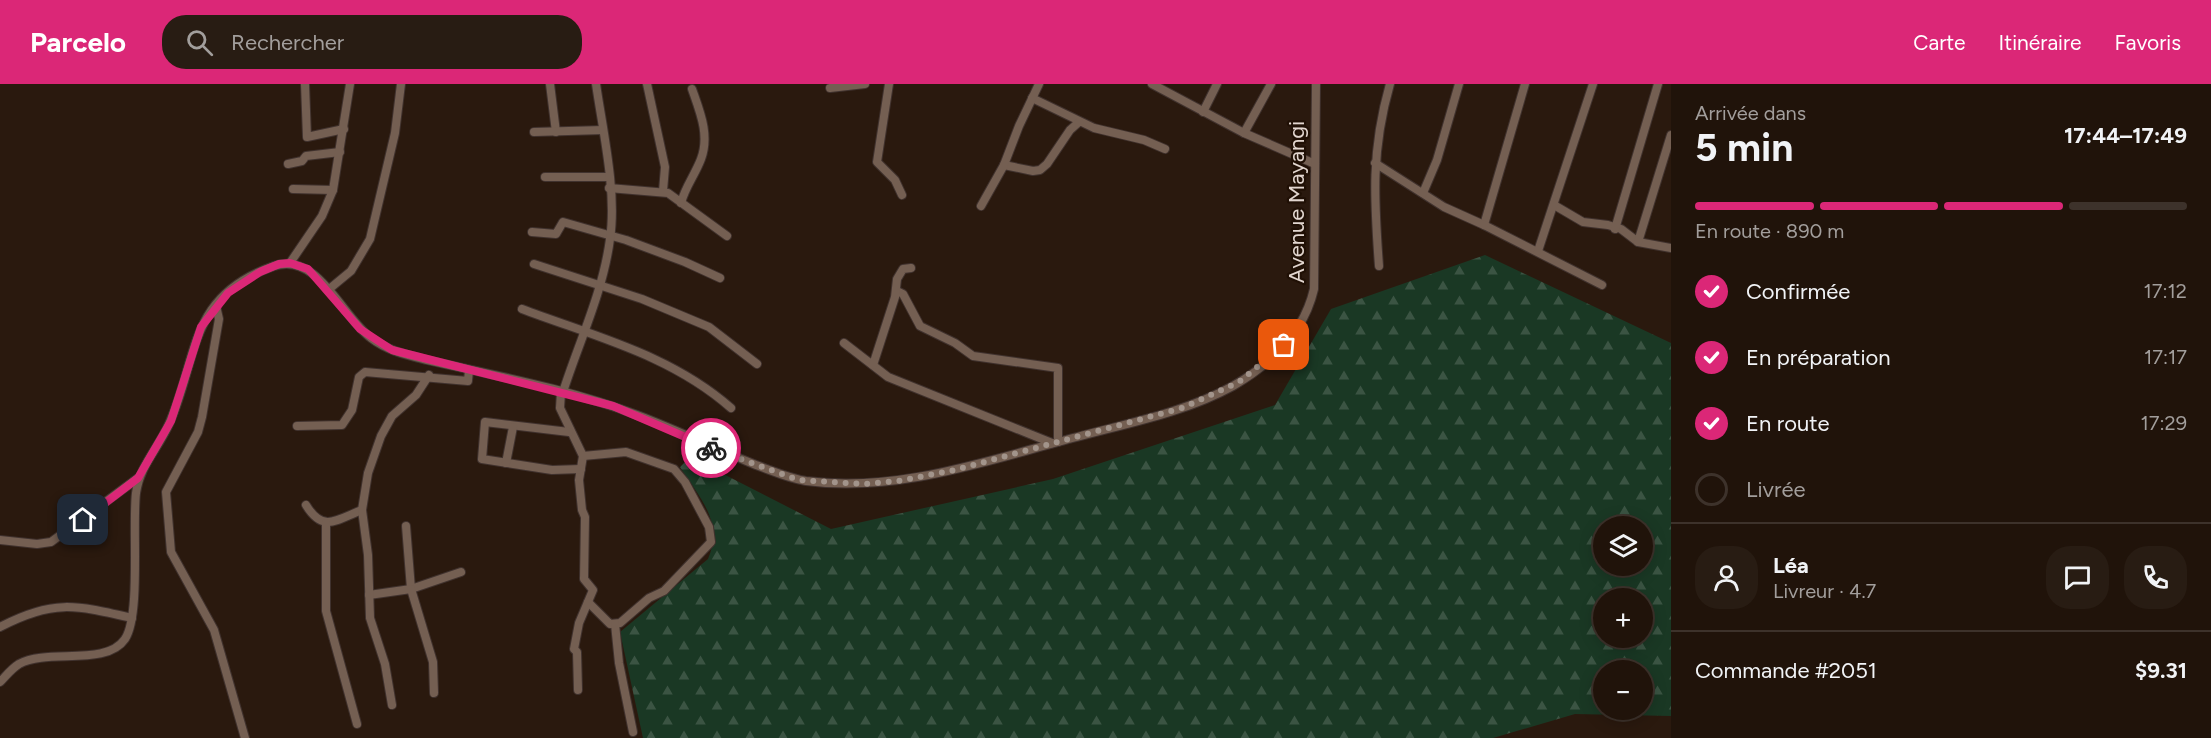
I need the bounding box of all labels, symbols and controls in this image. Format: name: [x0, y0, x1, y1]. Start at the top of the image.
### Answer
search box: [162, 15, 582, 69]
text: Parcelo: [30, 25, 126, 59]
icon: search: [183, 26, 216, 59]
text: Rechercher: [231, 29, 344, 56]
text: Carte: [1913, 30, 1966, 55]
text: Itinéraire: [1999, 30, 2082, 55]
text: Favoris: [2115, 30, 2181, 55]
text: Arrivée dans: [1695, 101, 1806, 125]
street label: Avenue Mayangi: [1283, 121, 1310, 283]
text: 17:44–17:49: [2064, 122, 2187, 149]
text: 5 min: [1695, 124, 1793, 171]
text: En route · 890 m: [1695, 219, 1844, 243]
icon: check: [1695, 275, 1728, 308]
text: Confirmée: [1746, 278, 1850, 305]
text: 17:12: [2144, 279, 2187, 303]
pin: [1258, 319, 1309, 370]
icon: bag: [1267, 328, 1300, 361]
icon: check: [1695, 341, 1728, 374]
text: En préparation: [1746, 344, 1891, 371]
text: 17:17: [2144, 345, 2187, 369]
icon: check: [1695, 407, 1728, 440]
text: En route: [1746, 410, 1829, 437]
text: 17:29: [2140, 411, 2187, 435]
courier: [681, 418, 741, 478]
icon: bike: [695, 432, 728, 465]
text: Livrée: [1746, 476, 1805, 503]
pin: [57, 494, 108, 545]
icon: home: [66, 503, 99, 536]
map controls: [1593, 516, 1653, 720]
button: layers: [1593, 516, 1653, 576]
button: person: [1695, 546, 1758, 609]
button: chat: [2046, 546, 2109, 609]
button: phone: [2124, 546, 2187, 609]
text: Léa: [1773, 552, 1809, 579]
text: Livreur · 4.7: [1773, 579, 1876, 603]
button: +: [1593, 588, 1653, 648]
text: Commande #2051: [1695, 657, 1877, 684]
text: $9.31: [2135, 657, 2187, 684]
button: −: [1593, 660, 1653, 720]

